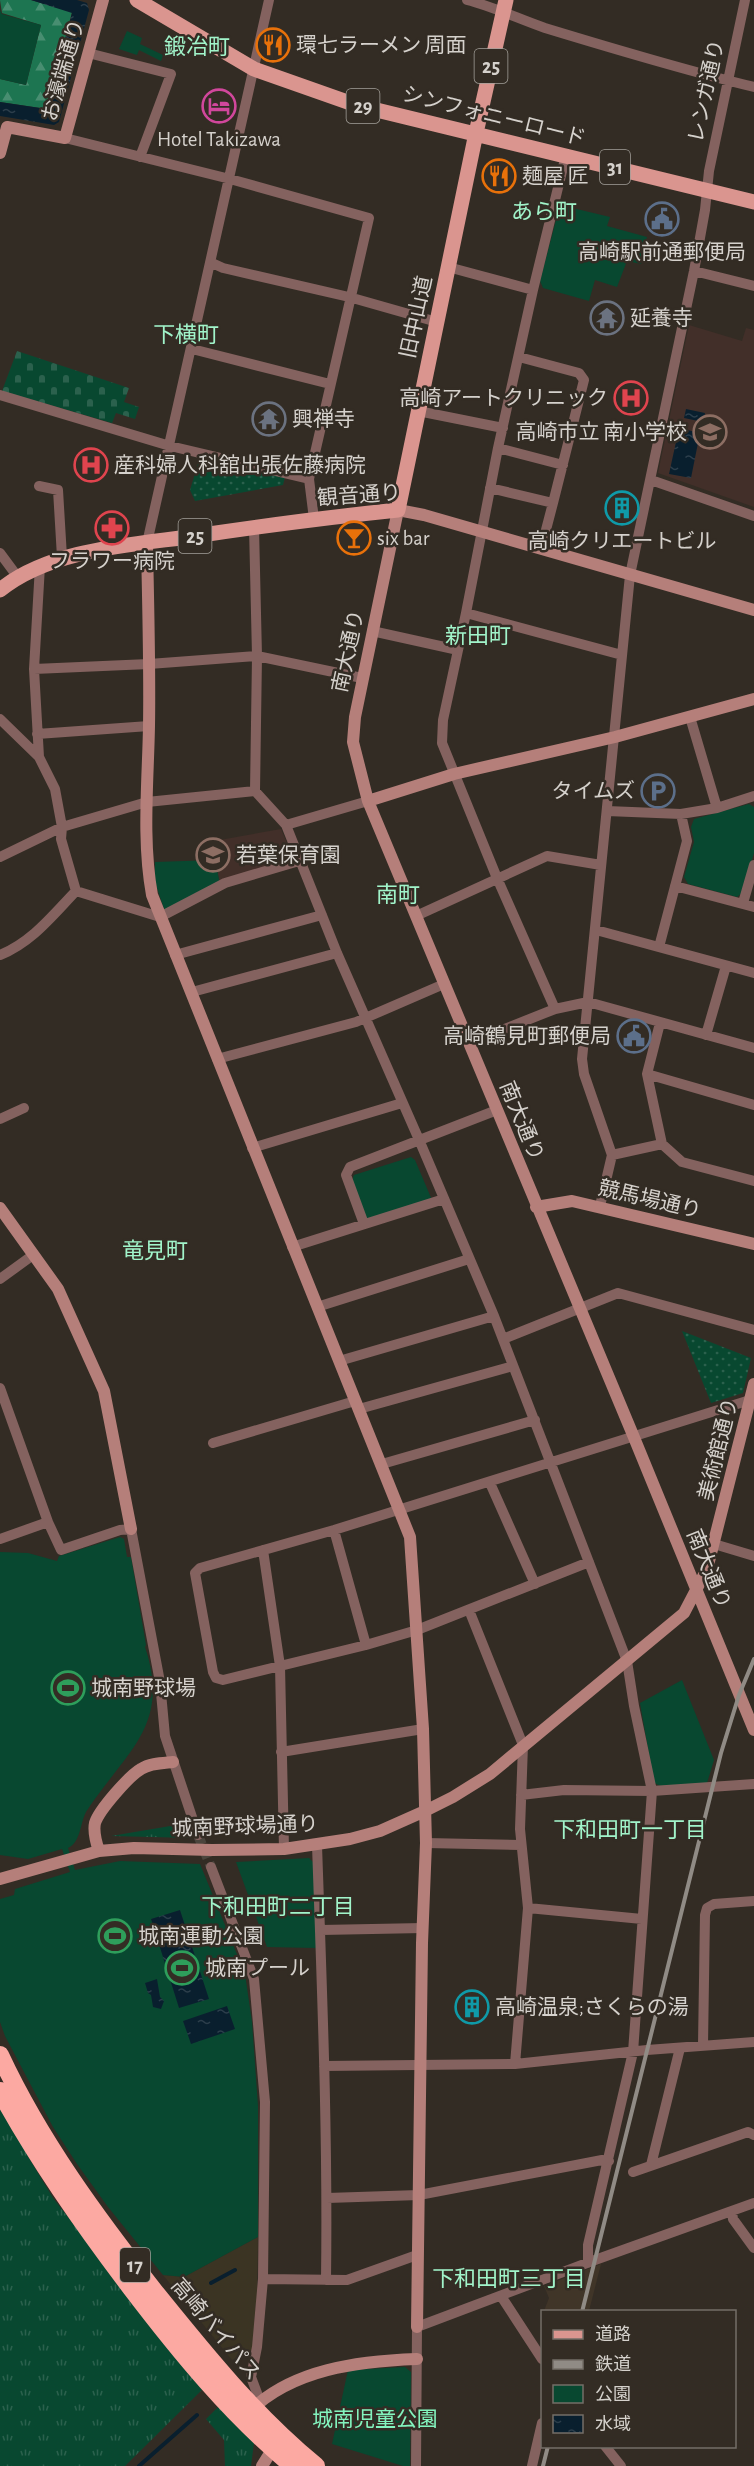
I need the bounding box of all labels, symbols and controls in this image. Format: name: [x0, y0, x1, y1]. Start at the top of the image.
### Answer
street label: お濠端通り: [38, 17, 88, 123]
restaurant icon: 環七ラーメン 周面: [255, 27, 291, 63]
place label: 環七ラーメン 周面: [296, 34, 467, 56]
district label: 鍛冶町: [164, 35, 230, 58]
street label: レンガ通り: [684, 37, 728, 145]
road number: 25: [474, 49, 508, 83]
street label: シンフォニーロード: [400, 84, 588, 149]
hotel icon: Hotel Takizawa: [201, 88, 237, 124]
road number: 29: [346, 89, 380, 123]
place label: Hotel Takizawa: [157, 129, 281, 150]
road number: 31: [600, 150, 630, 184]
restaurant icon: 麺屋 匠: [481, 158, 517, 194]
place label: 麺屋 匠: [522, 165, 588, 187]
district label: あら町: [511, 201, 577, 223]
public building icon: 高崎駅前通郵便局: [644, 201, 680, 237]
place label: 高崎駅前通郵便局: [578, 241, 746, 263]
street label: 旧中山道: [397, 274, 435, 360]
temple icon: 延養寺: [589, 300, 625, 336]
place label: 延養寺: [630, 307, 693, 329]
district label: 下横町: [153, 323, 219, 346]
hospital icon: 高崎アートクリニック: [613, 380, 649, 416]
place label: 高崎アートクリニック: [399, 387, 608, 409]
temple icon: 興禅寺: [251, 401, 287, 437]
place label: 興禅寺: [292, 408, 355, 430]
school or university icon: 高崎市立 南小学校: [692, 414, 728, 450]
place label: 高崎市立 南小学校: [516, 421, 687, 443]
hospital icon: 産科婦人科舘出張佐藤病院: [73, 447, 109, 483]
place label: 産科婦人科舘出張佐藤病院: [114, 454, 366, 476]
street label: 観音通り: [316, 481, 402, 509]
building icon: 高崎クリエートビル: [604, 490, 640, 526]
pharmacy icon: フラワー病院: [94, 510, 130, 546]
road number: 25: [178, 519, 212, 553]
bar icon: six bar: [336, 520, 372, 556]
place label: six bar: [377, 528, 430, 549]
place label: 高崎クリエートビル: [528, 530, 717, 552]
place label: フラワー病院: [49, 550, 175, 572]
street label: 南大通り: [329, 608, 367, 694]
district label: 新田町: [445, 624, 511, 647]
parking icon: タイムズ: [640, 773, 676, 809]
place label: タイムズ: [551, 779, 635, 802]
school or university icon: 若葉保育園: [195, 837, 231, 873]
place label: 若葉保育園: [236, 844, 341, 866]
district label: 南町: [376, 883, 420, 906]
public building icon: 高崎鶴見町郵便局: [616, 1018, 652, 1054]
place label: 高崎鶴見町郵便局: [443, 1025, 611, 1047]
street label: 南大通り: [496, 1078, 548, 1164]
street label: 競馬場通り: [596, 1176, 704, 1222]
district label: 竜見町: [122, 1239, 188, 1262]
street label: 美術館通り: [695, 1395, 741, 1503]
street label: 南大通り: [683, 1526, 735, 1612]
sports icon: 城南野球場: [50, 1670, 86, 1706]
place label: 城南野球場: [91, 1677, 196, 1699]
street label: 城南野球場通り: [171, 1812, 319, 1840]
district label: 下和田町一丁目: [553, 1818, 707, 1841]
district label: 下和田町二丁目: [201, 1895, 355, 1918]
sports icon: 城南運動公園: [97, 1918, 133, 1954]
place label: 城南運動公園: [138, 1925, 264, 1947]
sports icon: 城南プール: [164, 1950, 200, 1986]
place label: 城南プール: [205, 1957, 310, 1979]
building icon: 高崎温泉;さくらの湯: [454, 1989, 490, 2025]
place label: 高崎温泉;さくらの湯: [495, 1996, 689, 2018]
road number: 17: [120, 2248, 150, 2282]
district label: 下和田町三丁目: [432, 2267, 586, 2290]
street label: 高崎バイパス: [167, 2274, 265, 2384]
legend: [541, 2310, 736, 2448]
text: 道路: [595, 2324, 631, 2344]
text: 鉄道: [595, 2354, 631, 2374]
text: 公園: [595, 2385, 631, 2404]
park label: 城南児童公園: [312, 2408, 438, 2430]
text: 水域: [595, 2415, 631, 2434]

